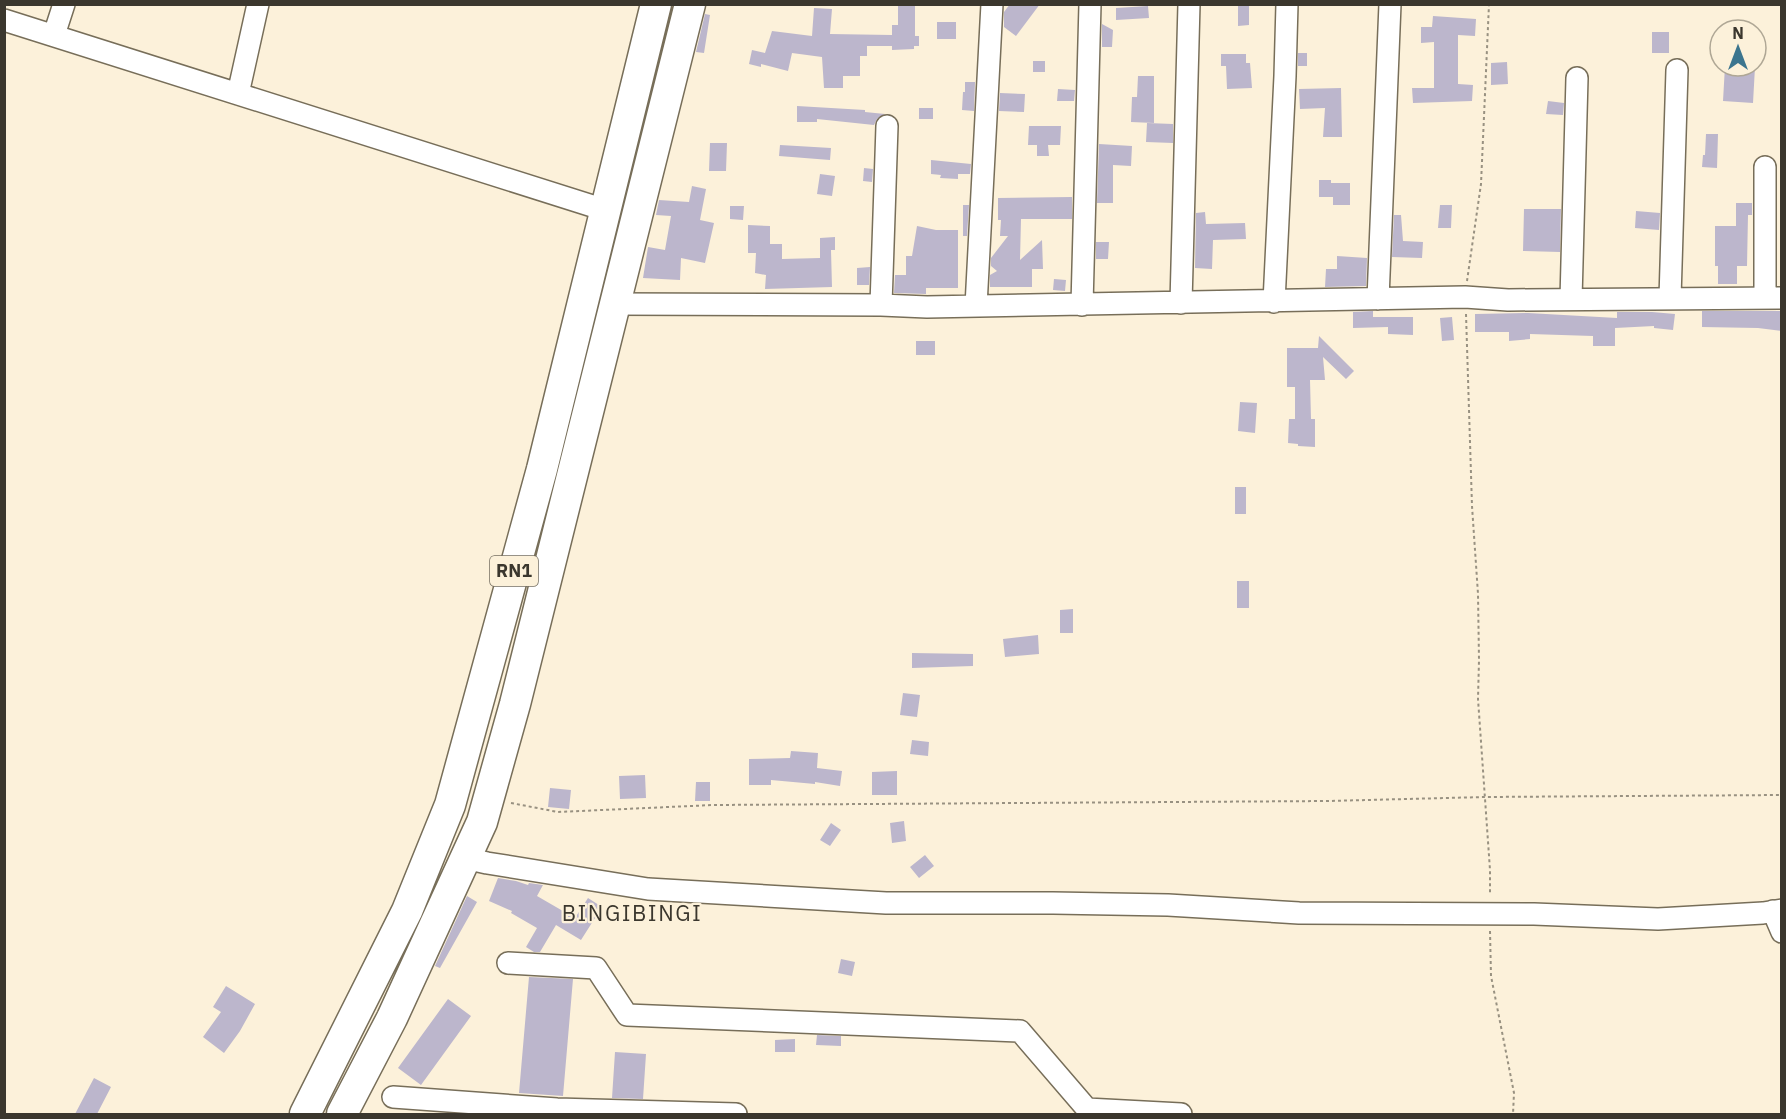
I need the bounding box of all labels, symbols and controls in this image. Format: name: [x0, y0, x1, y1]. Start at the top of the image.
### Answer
north arrow: [1708, 18, 1768, 78]
text: N: [1732, 23, 1744, 43]
road number: RN1: [490, 556, 538, 586]
district label: BINGIBINGI: [562, 898, 702, 927]

